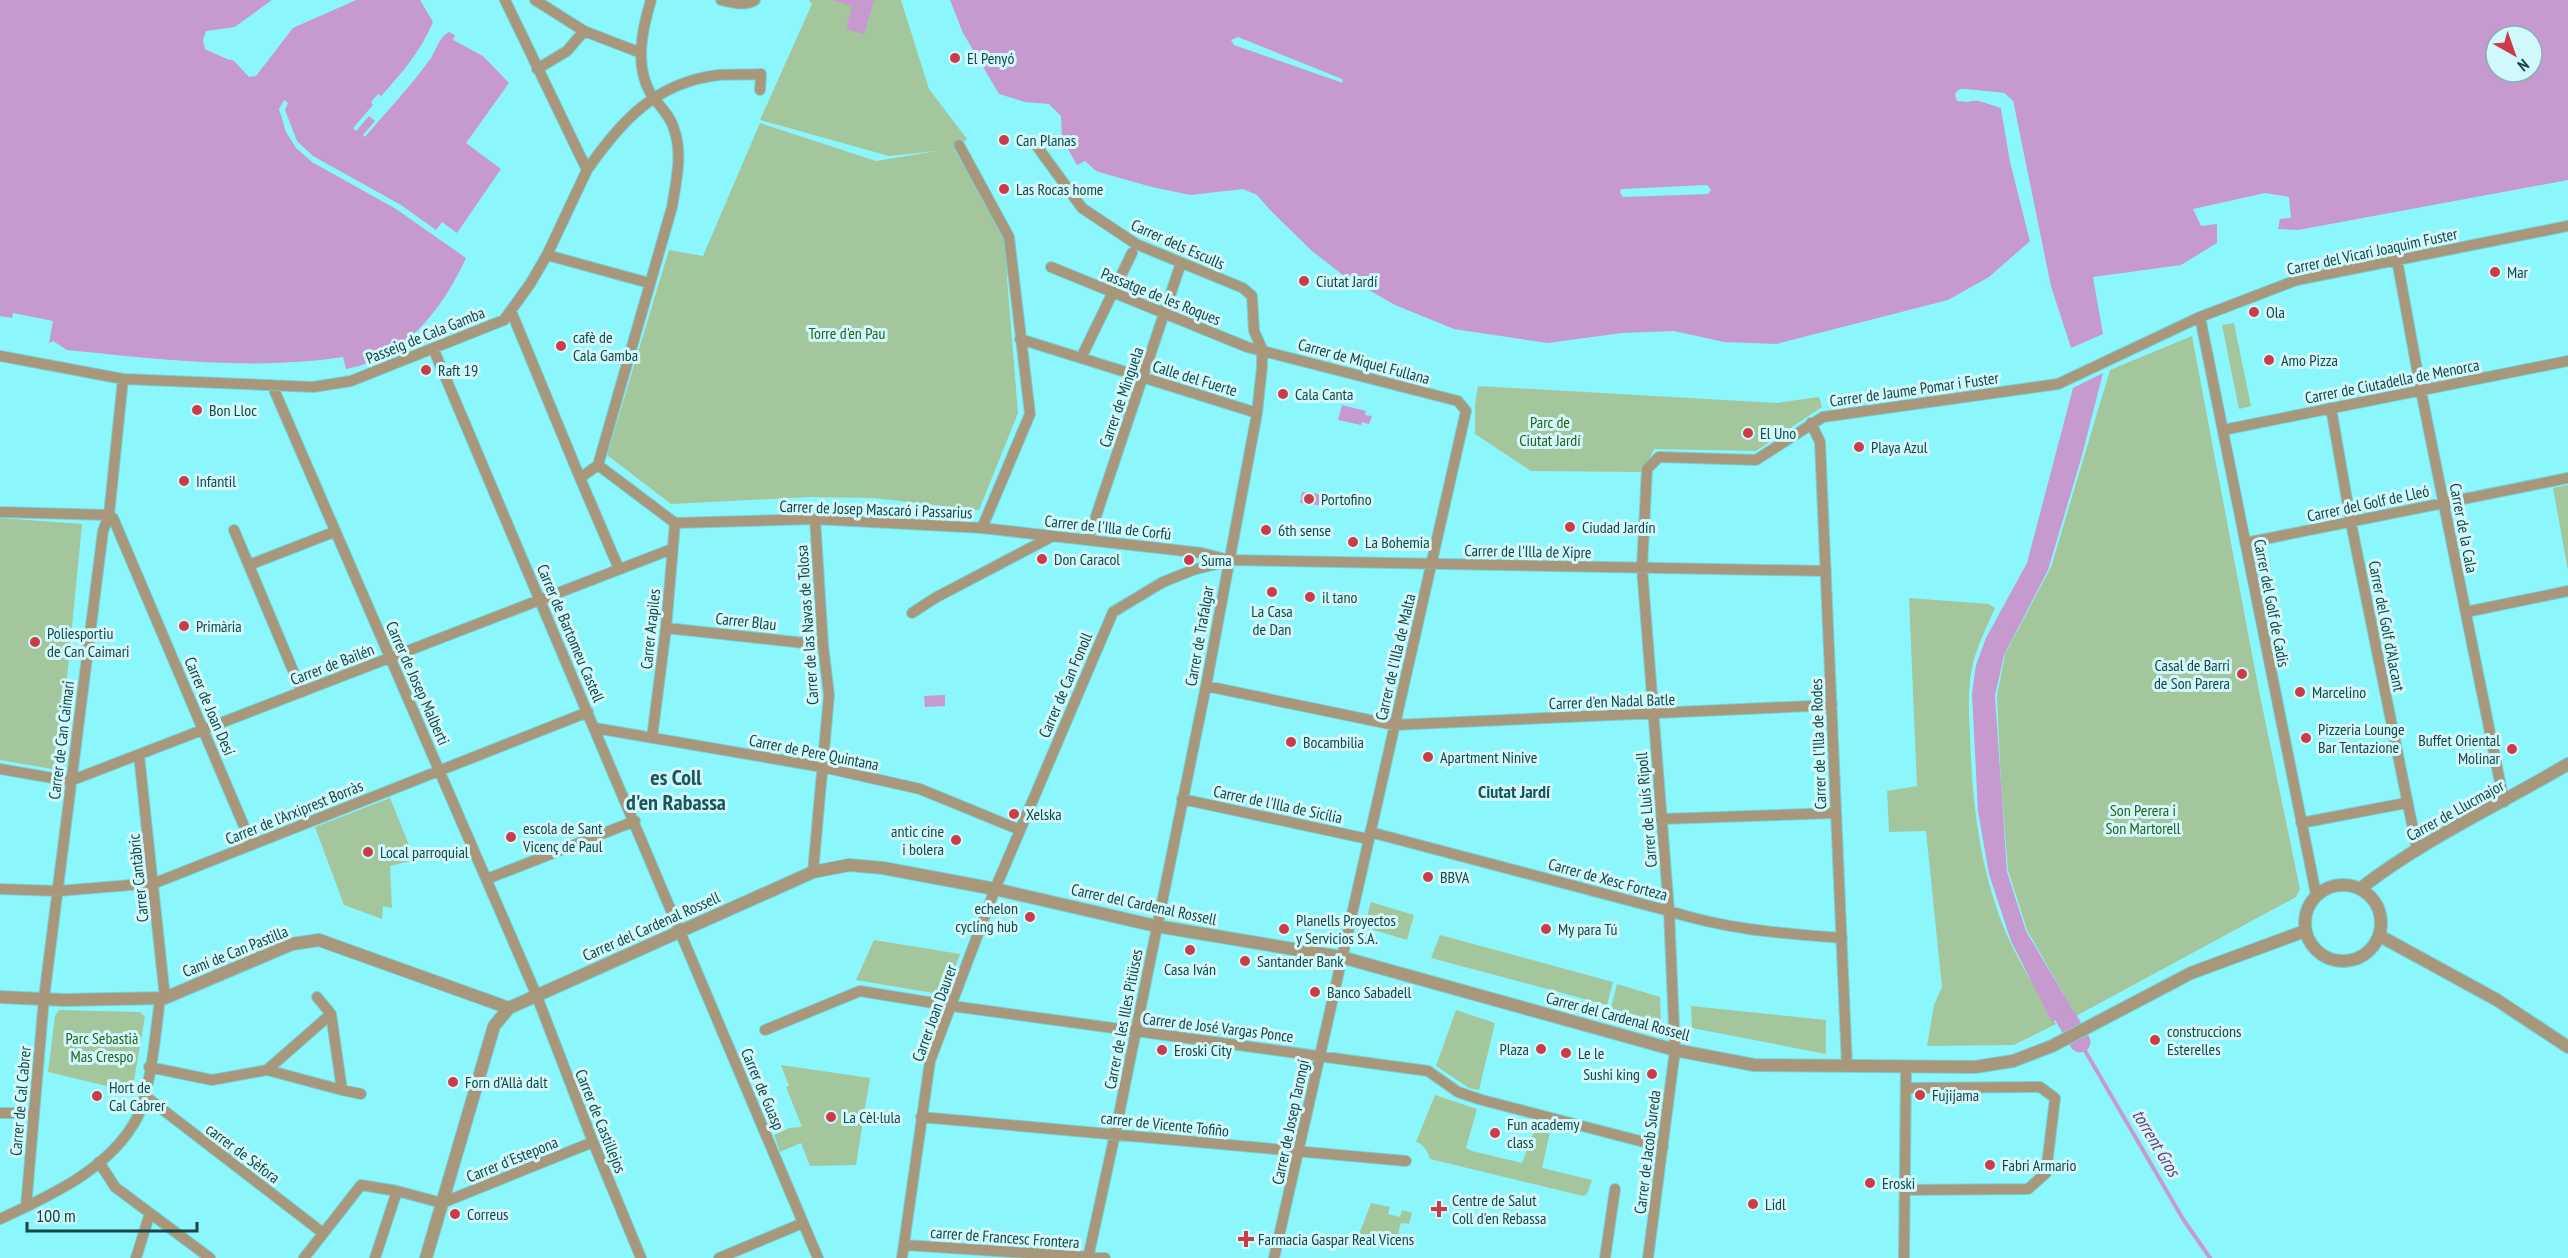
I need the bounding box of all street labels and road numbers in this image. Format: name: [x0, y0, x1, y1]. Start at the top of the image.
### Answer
street label: Carrer dels Esculls: [1128, 214, 1228, 274]
street label: Carrer del Vicari Joaquim Fuster: [2285, 223, 2460, 279]
street label: Passatge de les Roques: [1098, 263, 1224, 329]
street label: Passeig de Cala Gamba: [363, 302, 487, 368]
street label: Carrer de Miquel Fullana: [1296, 334, 1432, 388]
street label: Carrer de Minguela: [1094, 344, 1148, 450]
street label: Carrer de Ciutadella de Menorca: [2303, 354, 2481, 408]
street label: Calle del Fuerte: [1150, 356, 1240, 400]
street label: Carrer de Jaume Pomar i Fuster: [1828, 367, 2000, 411]
street label: Carrer del Golf de Lleó: [2305, 480, 2431, 526]
street label: Carrer de la Cala: [2446, 482, 2482, 574]
street label: Carrer de Josep Mascaró i Passarius: [779, 496, 973, 522]
street label: Carrer de l'Illa de Corfú: [1044, 510, 1172, 544]
street label: Carrer del Golf de Cadis: [2250, 537, 2294, 669]
street label: Carrer de l'Illa de Xipre: [1464, 540, 1592, 562]
street label: Carrer de las Navas de Tolosa: [791, 544, 823, 706]
street label: Carrer del Golf d'Alacant: [2365, 559, 2410, 694]
street label: Carrer de Bartomeu Castell: [533, 561, 609, 705]
street label: Carrer de Trafalgar: [1180, 584, 1218, 688]
street label: Carrer Arapiles: [636, 588, 664, 670]
street label: Carrer de l'Illa de Malta: [1371, 592, 1419, 722]
street label: Carrer Blau: [714, 608, 778, 634]
street label: Carrer de Josep Malberti: [382, 618, 454, 748]
street label: Carrer de Can Fonoll: [1034, 629, 1096, 741]
street label: Carrer de Bailén: [287, 639, 377, 689]
street label: Carrer de Joan Desí: [180, 654, 240, 759]
street label: Carrer de l'Illa de Rodes: [1806, 678, 1830, 810]
street label: Carrer de Can Caimari: [44, 680, 78, 800]
street label: Carrer d'en Nadal Batle: [1549, 689, 1675, 713]
street label: Carrer de Pere Quintana: [747, 730, 881, 774]
street label: Carrer de Lluís Ripoll: [1631, 751, 1661, 868]
street label: Carrer de l'Arxiprest Borràs: [222, 775, 366, 849]
street label: Carrer de Llucmajor: [2403, 775, 2508, 845]
street label: Carrer de l'Illa de Sicília: [1212, 781, 1344, 827]
street label: Carrer Cantàbric: [123, 833, 153, 923]
street label: Carrer de Xesc Forteza: [1546, 853, 1670, 905]
street label: Carrer del Cardenal Rossell: [1069, 879, 1219, 929]
street label: Carrer del Cardenal Rossell: [579, 887, 723, 965]
street label: Camí de Can Pastilla: [179, 921, 291, 981]
street label: Carrer de les Illes Pitiüses: [1100, 947, 1146, 1091]
street label: Carrer Joan Daurer: [907, 961, 961, 1064]
street label: Carrer del Cardenal Rossell: [1544, 987, 1692, 1045]
street label: Carrer de José Vargas Ponce: [1141, 1008, 1295, 1046]
street label: Carrer de Cal Cabrer: [5, 1045, 35, 1157]
street label: Carrer de Guasp: [737, 1045, 789, 1133]
street label: Carrer de Josep Tarongí: [1267, 1057, 1313, 1186]
street label: Carrer de Castillejos: [571, 1066, 631, 1176]
street label: Carrer de Jacob Sureda: [1629, 1089, 1665, 1215]
street label: carrer de Vicente Tofiño: [1100, 1107, 1230, 1141]
street label: carrer de Sèfora: [202, 1119, 284, 1187]
street label: Carrer d'Estepona: [463, 1132, 561, 1186]
street label: carrer de Francesc Frontera: [930, 1222, 1080, 1252]

